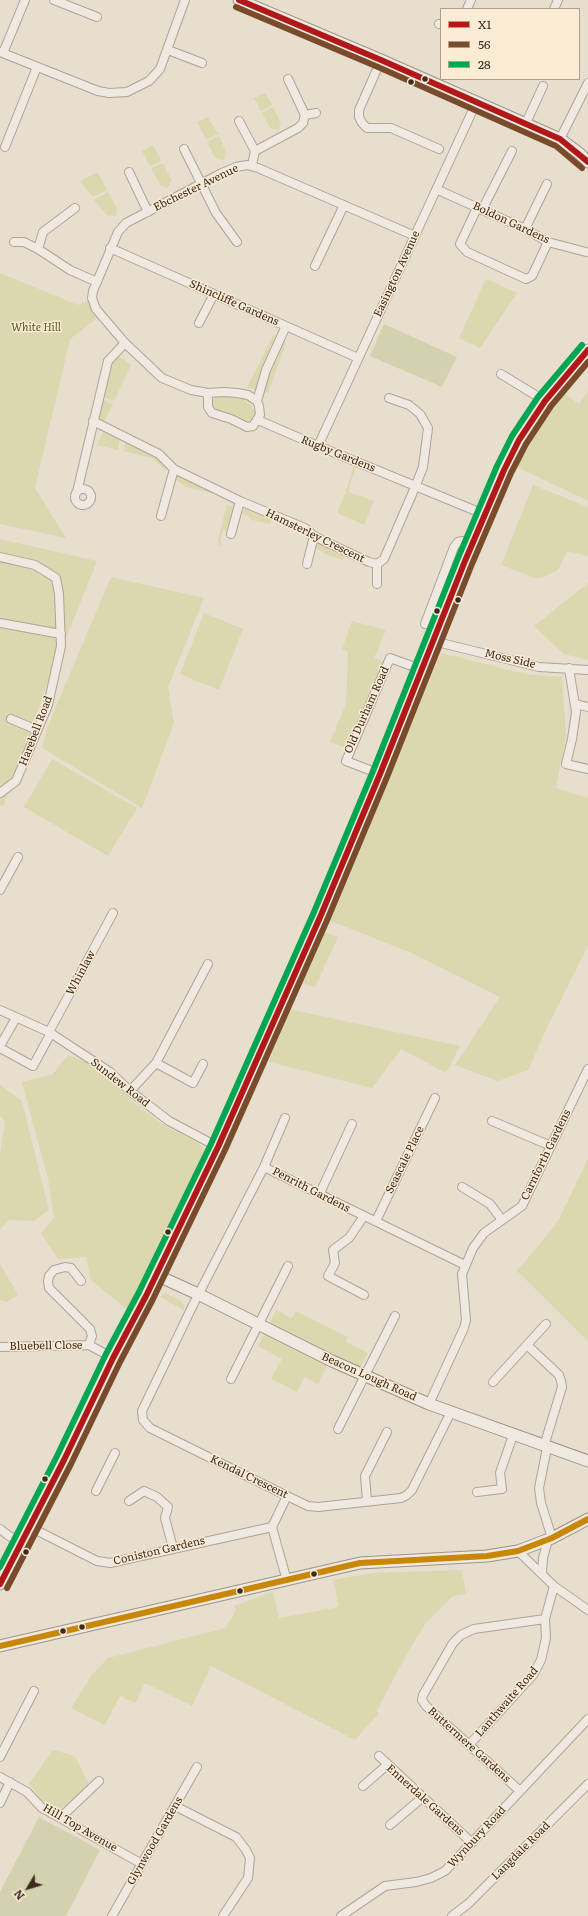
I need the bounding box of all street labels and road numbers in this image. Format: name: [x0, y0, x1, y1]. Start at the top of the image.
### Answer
street label: Ebchester Avenue: [151, 162, 241, 214]
street label: Boldon Gardens: [471, 199, 551, 247]
street label: Easington Avenue: [371, 229, 423, 319]
street label: Shincliffe Gardens: [187, 277, 281, 329]
street label: Rugby Gardens: [299, 433, 377, 475]
street label: Hamsterley Crescent: [263, 506, 367, 566]
street label: Moss Side: [483, 647, 537, 671]
street label: Old Durham Road: [342, 664, 392, 756]
street label: Harebell Road: [17, 694, 55, 768]
street label: Whinlaw: [64, 948, 98, 998]
street label: Sundew Road: [88, 1056, 152, 1110]
street label: Carnforth Gardens: [518, 1108, 574, 1202]
street label: Seascale Place: [383, 1124, 427, 1196]
street label: Penrith Gardens: [270, 1165, 352, 1215]
street label: Bluebell Close: [9, 1339, 83, 1353]
street label: Beacon Lough Road: [319, 1350, 419, 1404]
street label: Kendal Crescent: [208, 1452, 290, 1502]
street label: Coniston Gardens: [112, 1534, 206, 1568]
street label: Lanthwaite Road: [473, 1664, 541, 1740]
street label: Buttermere Gardens: [425, 1705, 513, 1785]
street label: Ennerdale Gardens: [384, 1762, 466, 1838]
street label: Glynwood Gardens: [124, 1795, 186, 1887]
street label: Hill Top Avenue: [40, 1801, 120, 1855]
street label: Wynbury Road: [445, 1804, 509, 1870]
street label: Langdale Road: [489, 1819, 553, 1883]

